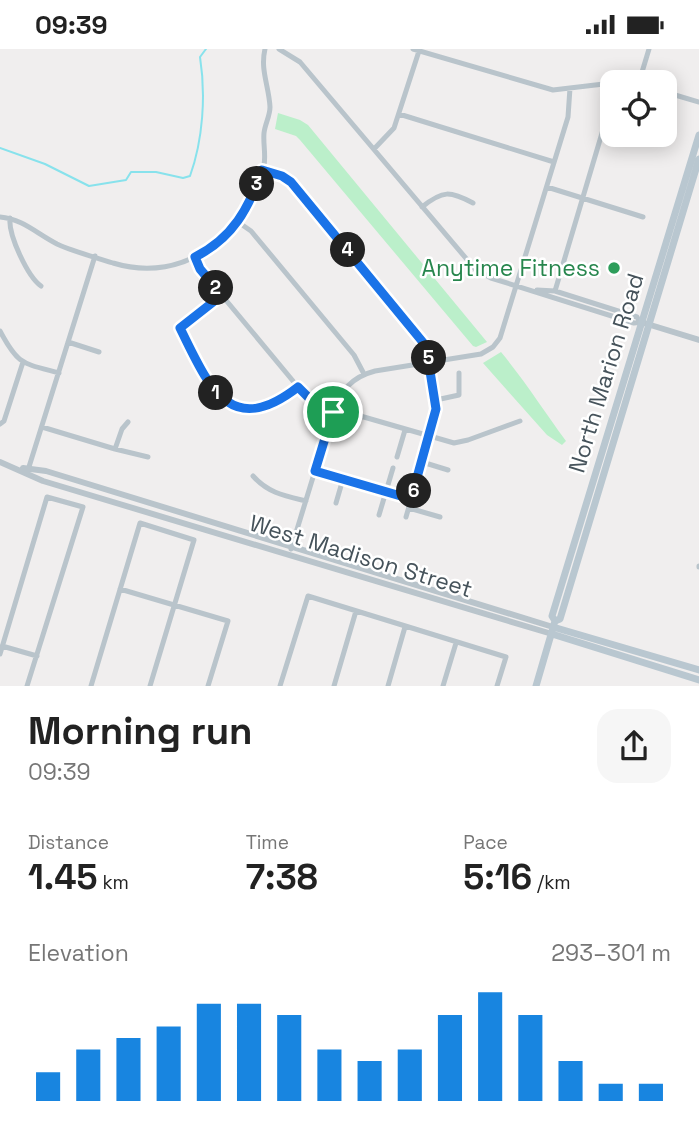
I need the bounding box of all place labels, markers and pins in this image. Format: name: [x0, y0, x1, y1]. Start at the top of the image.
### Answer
pin: 3: [240, 167, 274, 201]
pin: 4: [330, 233, 366, 267]
place label: Anytime Fitness: [421, 253, 600, 283]
marker: Anytime Fitness: [606, 260, 622, 276]
pin: 2: [198, 271, 234, 305]
pin: 5: [412, 341, 446, 375]
pin: 1: [198, 375, 234, 411]
pin: [303, 382, 363, 442]
pin: 6: [396, 473, 432, 509]

